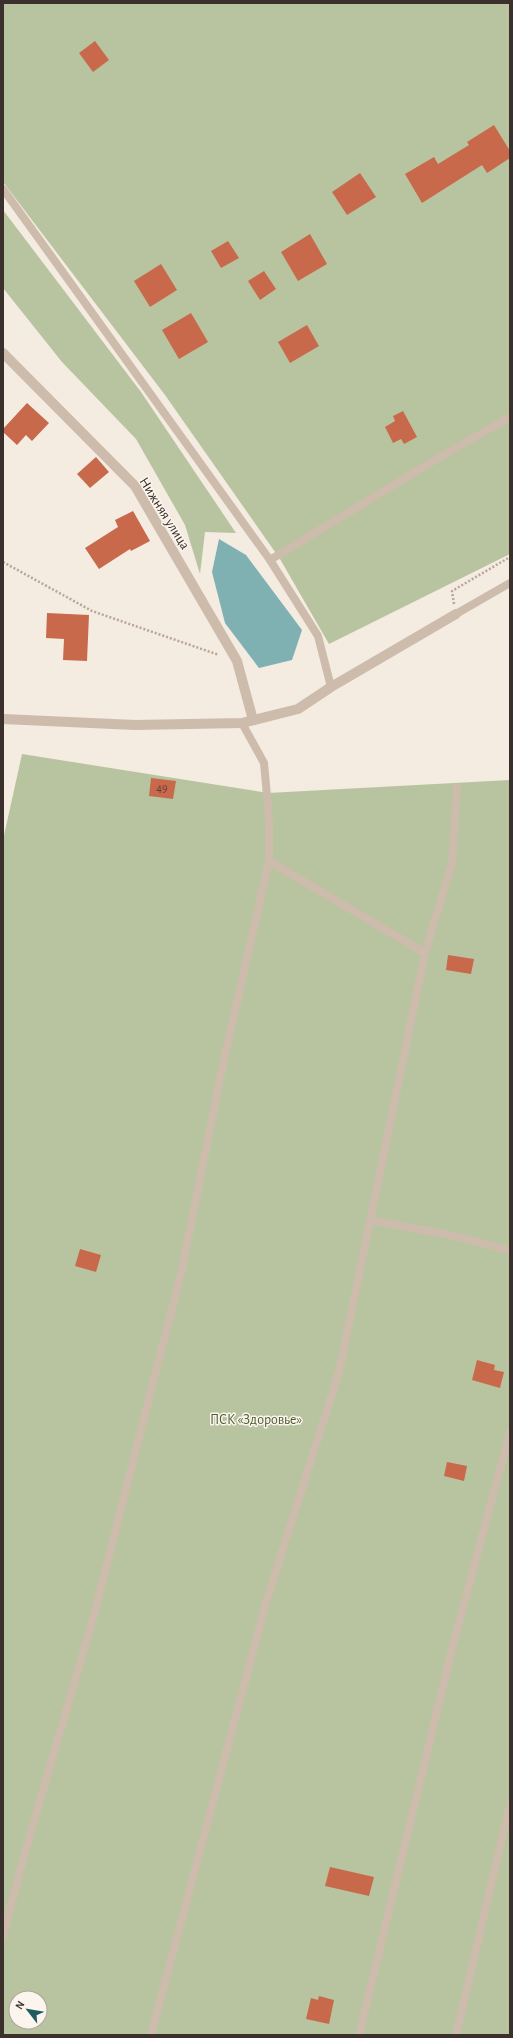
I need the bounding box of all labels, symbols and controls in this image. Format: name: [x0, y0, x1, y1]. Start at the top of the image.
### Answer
street label: Нижняя улица: [136, 475, 192, 553]
house number: 49: [156, 782, 168, 794]
park label: ПСК «Здоровье»: [210, 1413, 302, 1427]
north arrow: [8, 1990, 48, 2030]
text: N: [13, 1999, 27, 2011]

